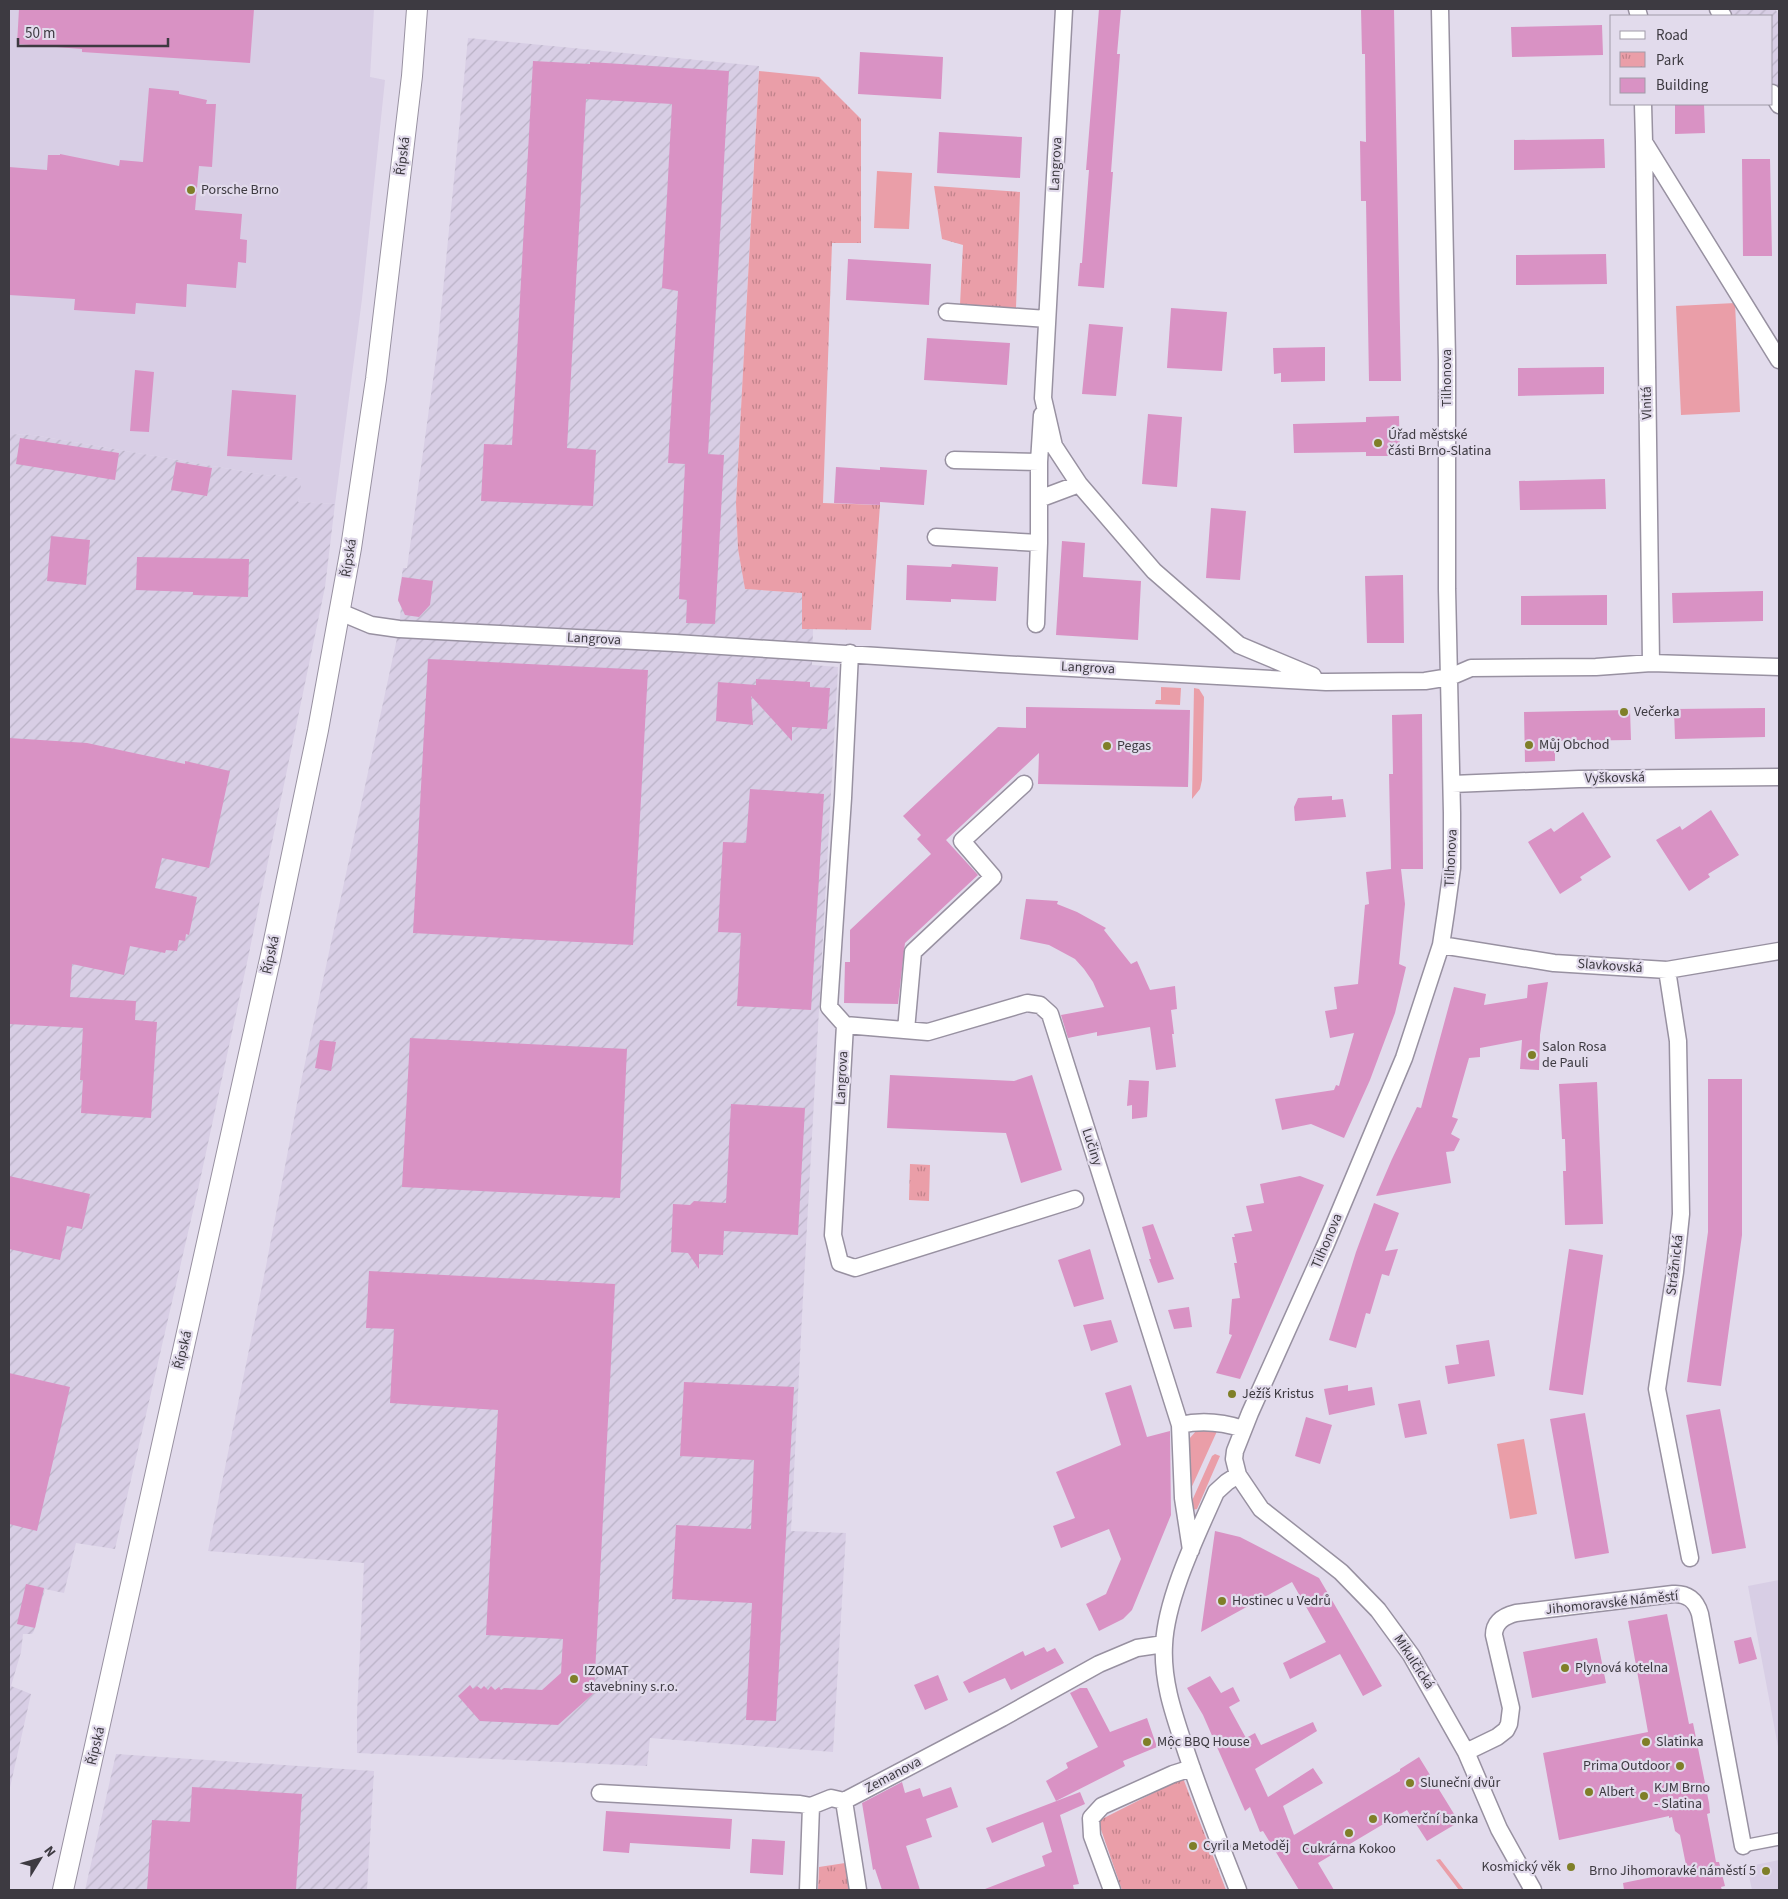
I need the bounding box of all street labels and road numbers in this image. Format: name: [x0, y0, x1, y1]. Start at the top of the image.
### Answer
street label: Řípská: [391, 135, 415, 177]
street label: Langrova: [1045, 136, 1067, 192]
street label: Tilhonova: [1437, 349, 1457, 407]
street label: Vlnitá: [1637, 386, 1657, 420]
street label: Řípská: [336, 537, 362, 579]
street label: Langrova: [566, 628, 622, 650]
street label: Langrova: [1060, 657, 1116, 679]
street label: Vyškovská: [1585, 767, 1645, 789]
street label: Tilhonova: [1439, 828, 1463, 888]
street label: Řípská: [257, 934, 285, 976]
street label: Slavkovská: [1577, 954, 1643, 978]
street label: Langrova: [831, 1050, 853, 1106]
street label: Lučiny: [1077, 1126, 1108, 1169]
street label: Tilhonova: [1306, 1210, 1348, 1272]
street label: Strážnická: [1661, 1234, 1689, 1296]
street label: Řípská: [169, 1329, 197, 1371]
street label: Jihomoravské Náměstí: [1545, 1586, 1680, 1620]
street label: Mikulčická: [1389, 1631, 1439, 1693]
street label: Řípská: [82, 1725, 110, 1767]
street label: Zemanova: [861, 1752, 925, 1798]

